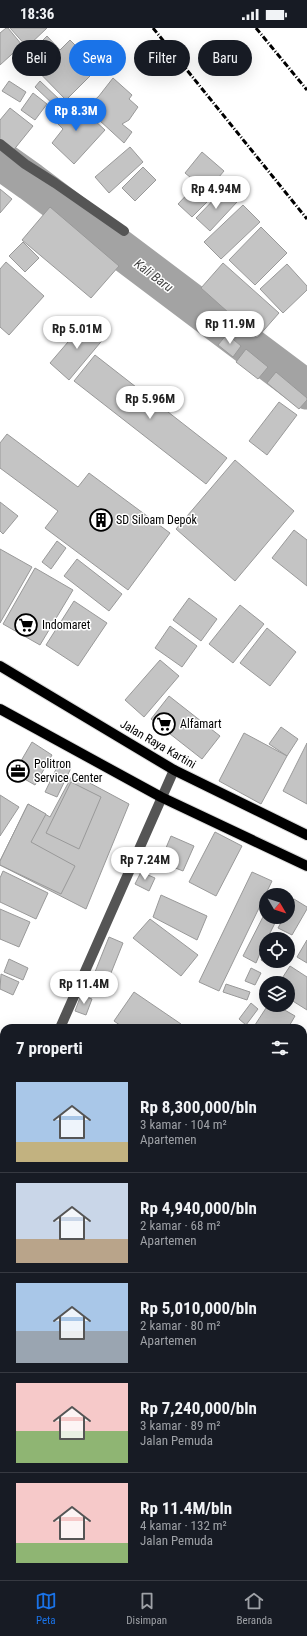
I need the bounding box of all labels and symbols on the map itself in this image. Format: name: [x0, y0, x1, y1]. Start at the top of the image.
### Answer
pin: Rp 8.3M: [39, 98, 113, 132]
pin: Rp 4.94M: [175, 176, 257, 210]
water label: Kali Baru: [131, 256, 176, 295]
pin: Rp 11.9M: [189, 311, 271, 345]
pin: Rp 5.01M: [36, 316, 118, 350]
pin: Rp 5.96M: [109, 386, 191, 420]
building icon: SD Siloam Depok: [88, 507, 114, 533]
place label: SD Siloam Depok: [116, 513, 198, 527]
supermarket icon: Indomaret: [13, 612, 39, 638]
place label: Indomaret: [42, 618, 91, 632]
supermarket icon: Alfamart: [151, 711, 177, 737]
street label: Jalan Raya Kartini: [118, 717, 198, 771]
place label: Alfamart: [180, 717, 222, 731]
place label: Politron Service Center: [34, 757, 103, 785]
office icon: Politron Service Center: [5, 758, 31, 784]
pin: Rp 7.24M: [104, 847, 186, 881]
north arrow: [259, 888, 295, 924]
pin: Rp 11.4M: [43, 971, 125, 1005]

